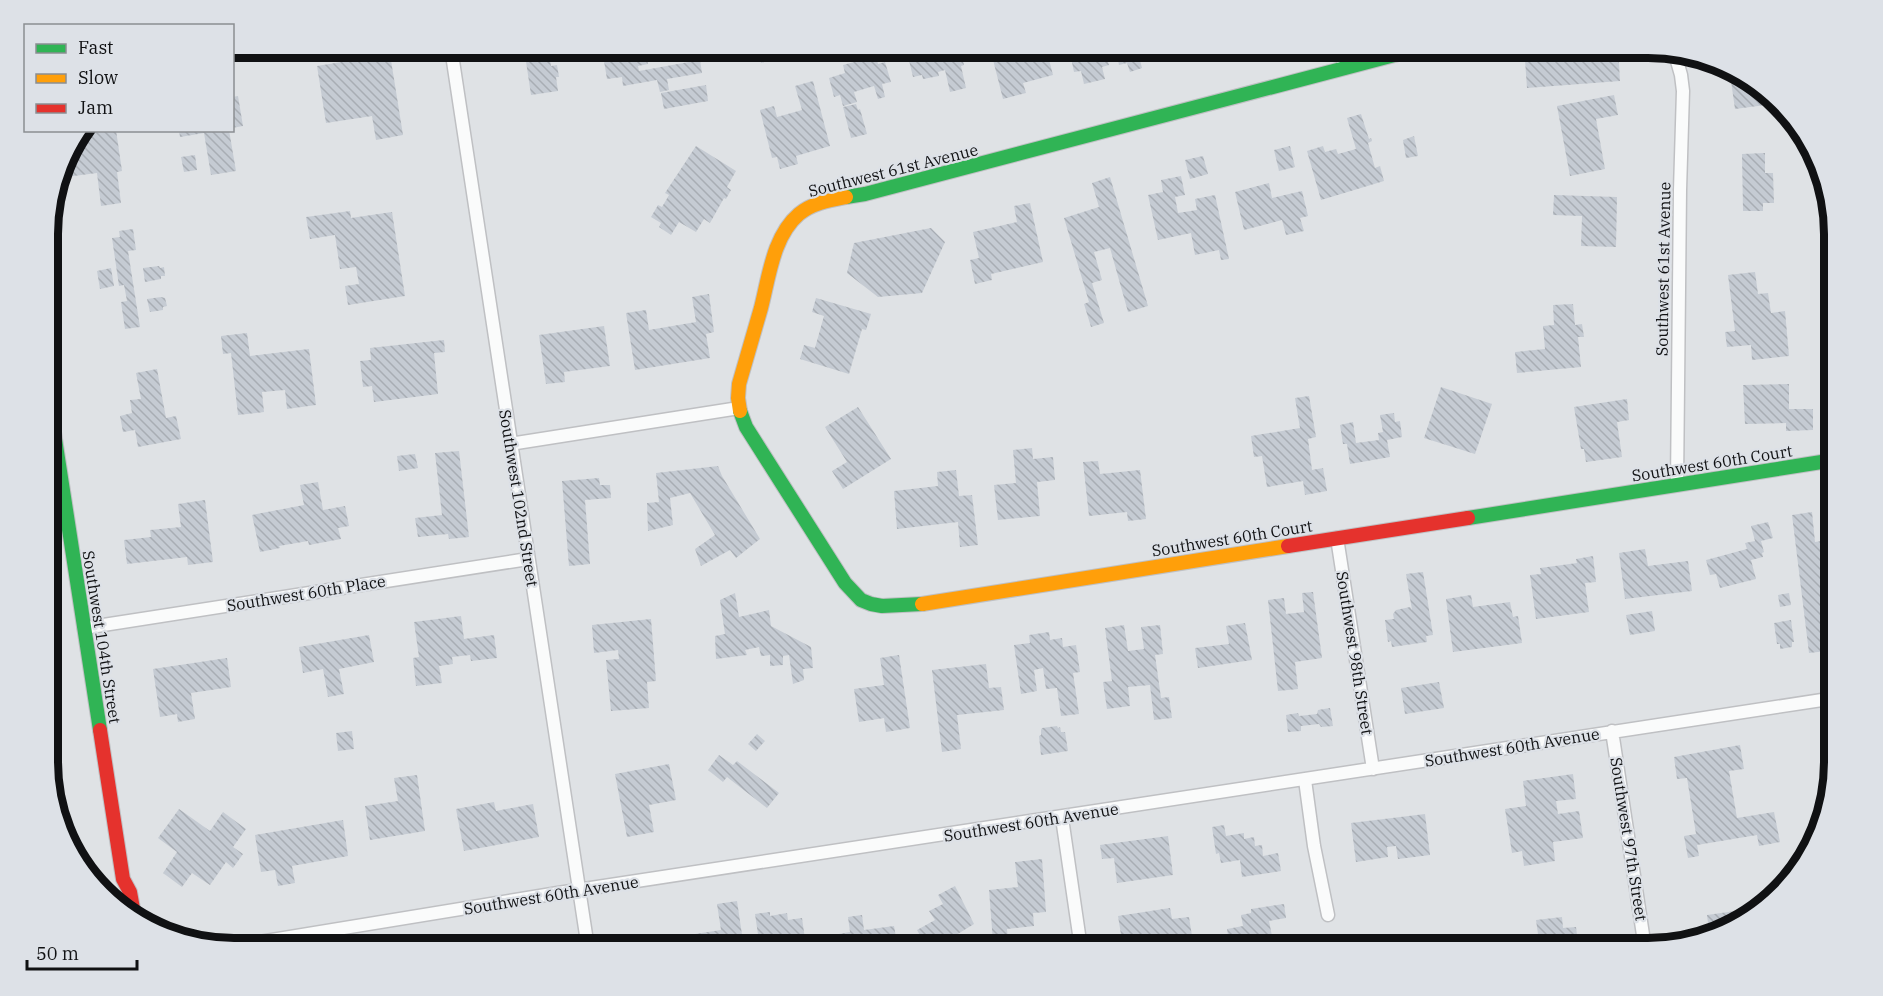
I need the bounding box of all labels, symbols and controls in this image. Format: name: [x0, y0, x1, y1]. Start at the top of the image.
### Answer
legend: [24, 24, 234, 132]
text: Fast: [78, 36, 113, 59]
text: Slow: [78, 66, 118, 89]
text: Jam: [78, 96, 113, 119]
street label: Southwest 61st Avenue: [806, 139, 980, 201]
street label: Southwest 61st Avenue: [1651, 182, 1675, 356]
street label: Southwest 102nd Street: [495, 408, 543, 588]
street label: Southwest 60th Court: [1630, 440, 1794, 486]
street label: Southwest 60th Court: [1150, 515, 1314, 561]
street label: Southwest 104th Street: [78, 549, 126, 725]
street label: Southwest 98th Street: [1332, 570, 1378, 737]
street label: Southwest 60th Place: [225, 571, 387, 615]
street label: Southwest 60th Avenue: [1423, 723, 1601, 771]
street label: Southwest 97th Street: [1606, 756, 1652, 923]
street label: Southwest 60th Avenue: [942, 798, 1120, 846]
street label: Southwest 60th Avenue: [462, 871, 640, 919]
scale bar: [27, 933, 136, 971]
text: 50 m: [36, 942, 79, 965]

